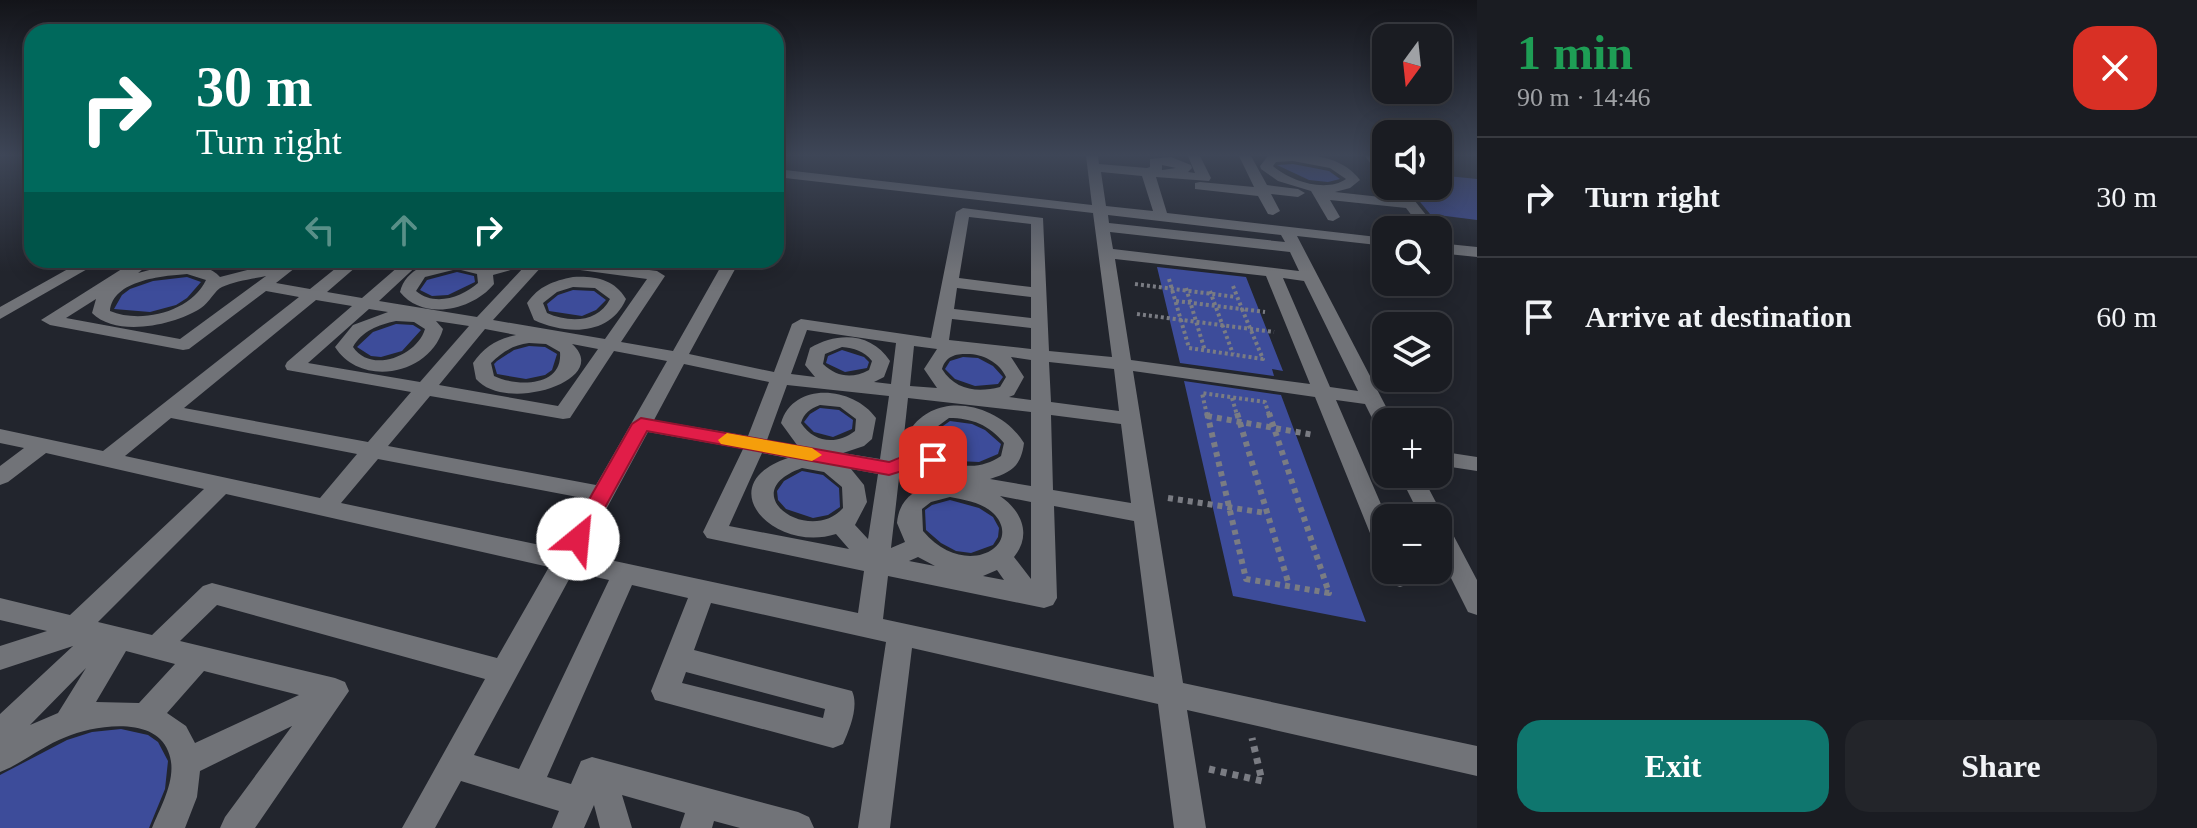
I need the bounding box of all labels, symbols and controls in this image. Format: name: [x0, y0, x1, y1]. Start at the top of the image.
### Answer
north arrow: [1372, 24, 1452, 104]
map controls: [1372, 24, 1452, 584]
text: 1 min: [1517, 26, 1633, 79]
button: close: [2073, 26, 2157, 110]
icon: right: [64, 56, 168, 160]
text: 30 m: [196, 56, 313, 118]
text: 90 m · 14:46: [1517, 83, 1651, 112]
button: sound: [1372, 120, 1452, 200]
text: Turn right: [196, 122, 342, 162]
icon: right: [1517, 175, 1561, 219]
text: Turn right: [1585, 180, 1720, 213]
text: 30 m: [2096, 180, 2157, 213]
icon: left: [298, 208, 342, 252]
icon: ahead: [382, 208, 426, 252]
icon: right: [466, 208, 510, 252]
button: search: [1372, 216, 1452, 296]
icon: arrive: [1517, 295, 1561, 339]
text: Arrive at destination: [1585, 300, 1852, 333]
text: 60 m: [2096, 300, 2157, 333]
button: layers: [1372, 312, 1452, 392]
button: +: [1372, 408, 1452, 488]
pin: [899, 426, 967, 494]
icon: arrive: [911, 438, 955, 482]
position arrow: [536, 497, 620, 581]
button: −: [1372, 504, 1452, 584]
button: Exit: [1517, 720, 1829, 812]
button: Share: [1845, 720, 2157, 812]

